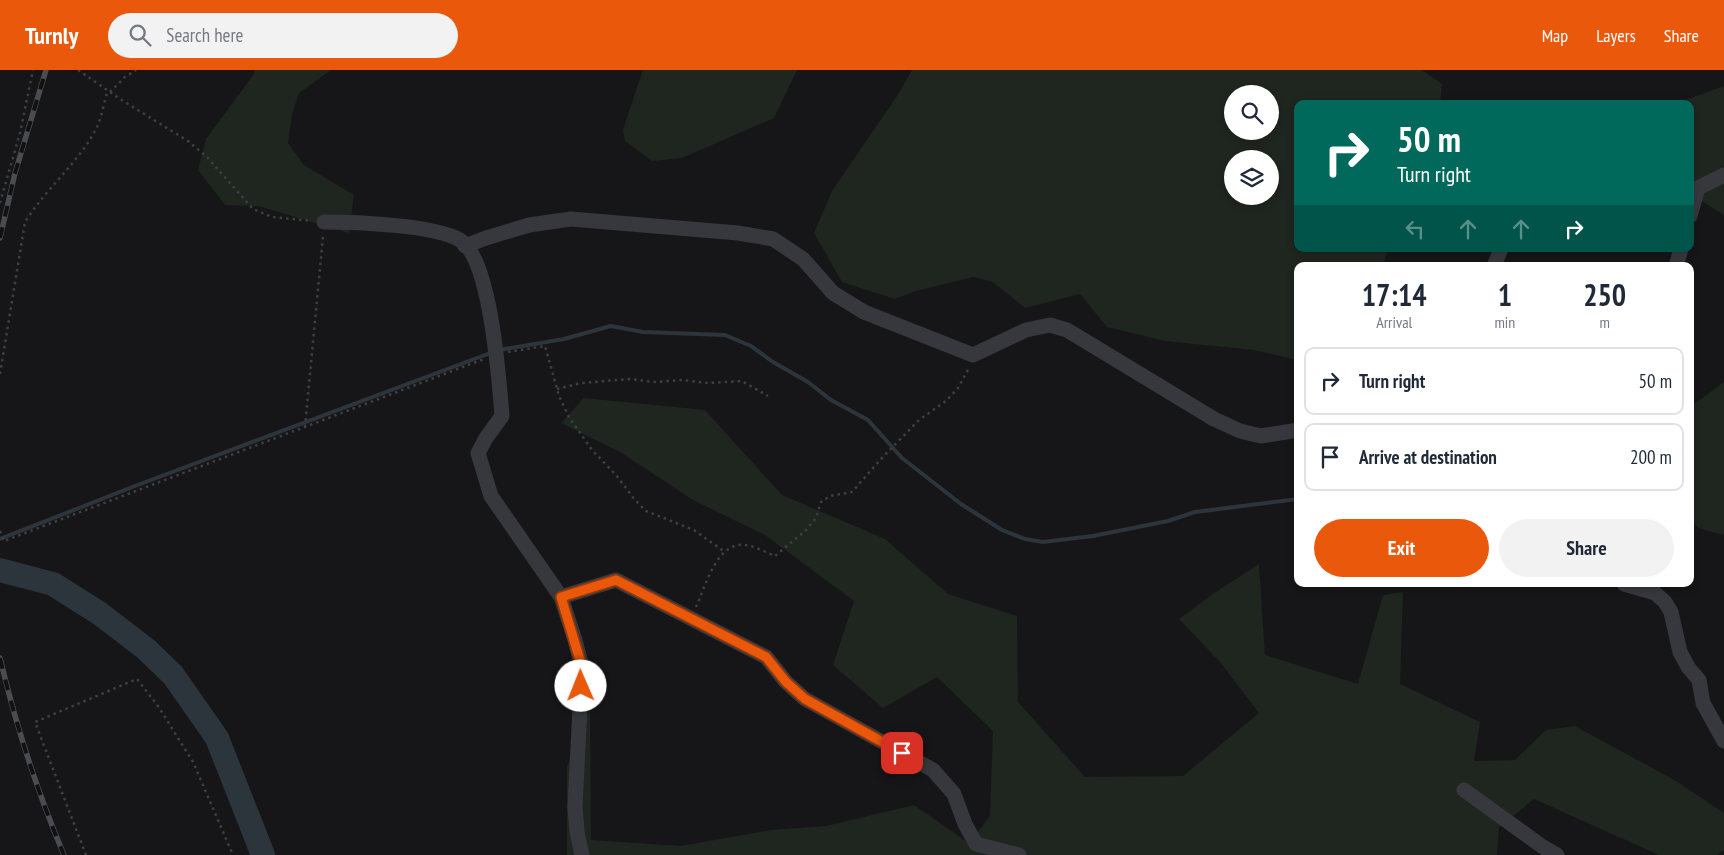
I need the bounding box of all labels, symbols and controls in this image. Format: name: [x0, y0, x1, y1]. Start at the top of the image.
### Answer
search box: [108, 13, 458, 58]
text: Turnly: [25, 20, 78, 51]
icon: search: [126, 21, 154, 49]
text: Search here: [166, 23, 243, 47]
text: Map: [1542, 24, 1568, 47]
text: Layers: [1596, 24, 1636, 47]
text: Share: [1664, 24, 1699, 47]
map controls: [1224, 85, 1279, 205]
button: search: [1224, 85, 1279, 140]
text: 50 m: [1397, 116, 1461, 162]
icon: right: [1314, 120, 1379, 185]
button: layers: [1224, 150, 1279, 205]
text: Turn right: [1397, 160, 1471, 188]
icon: left: [1401, 215, 1429, 243]
icon: ahead: [1454, 215, 1482, 243]
icon: ahead: [1507, 215, 1535, 243]
icon: right: [1560, 215, 1588, 243]
text: 17:14: [1362, 275, 1427, 314]
text: 1: [1498, 275, 1512, 314]
text: 250: [1583, 275, 1626, 314]
text: Arrival: [1376, 312, 1412, 332]
text: min: [1494, 312, 1515, 332]
text: m: [1599, 312, 1610, 332]
icon: right: [1316, 367, 1344, 395]
text: Turn right: [1359, 369, 1425, 393]
text: 50 m: [1639, 369, 1672, 393]
icon: arrive: [1316, 443, 1344, 471]
text: Arrive at destination: [1359, 445, 1497, 469]
text: 200 m: [1630, 445, 1672, 469]
button: Exit: [1314, 519, 1489, 577]
button: Share: [1499, 519, 1674, 577]
position arrow: [554, 659, 606, 711]
pin: [881, 732, 923, 774]
icon: arrive: [888, 739, 916, 767]

